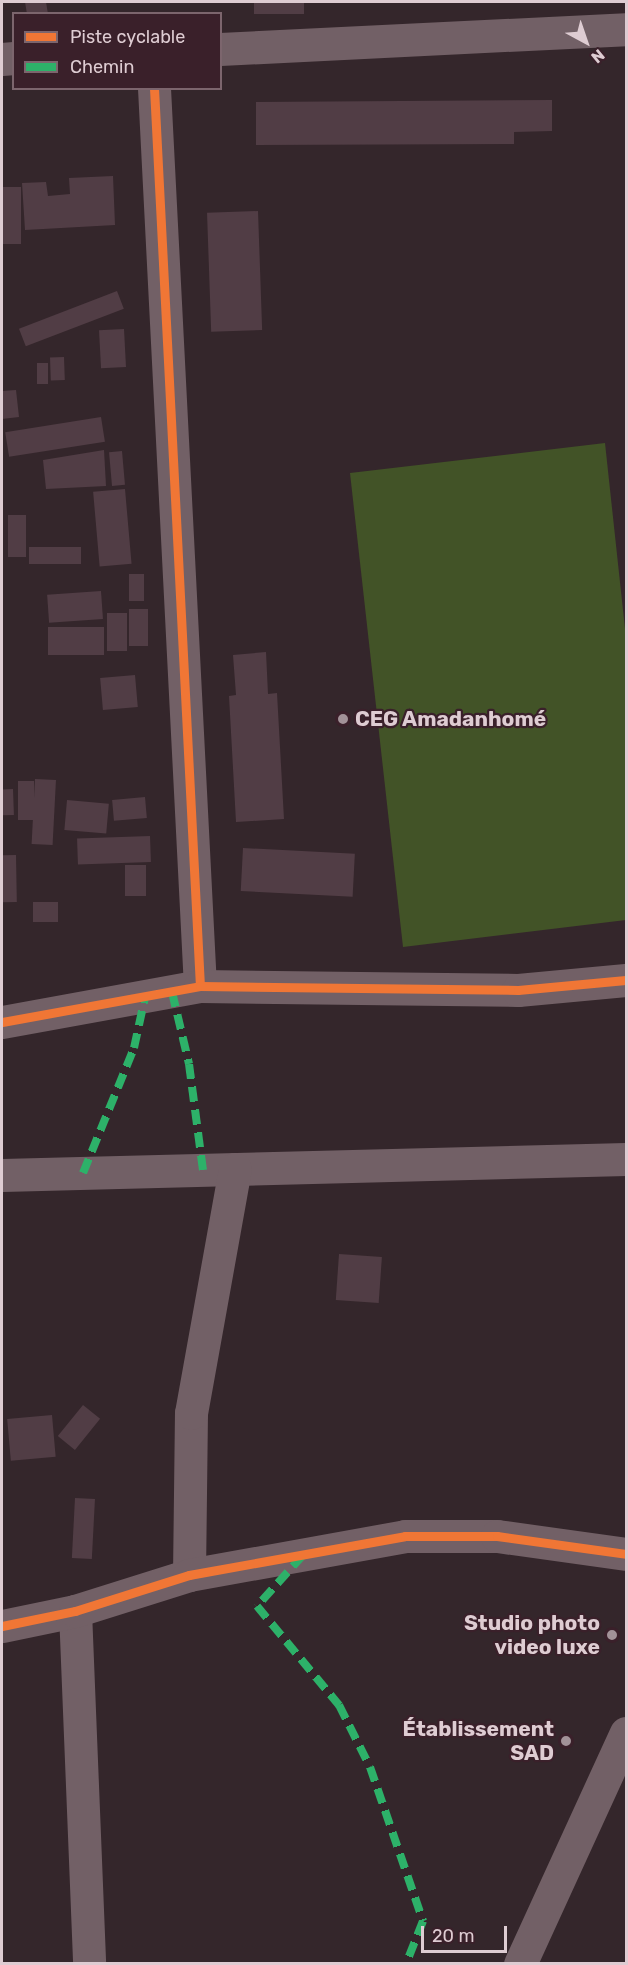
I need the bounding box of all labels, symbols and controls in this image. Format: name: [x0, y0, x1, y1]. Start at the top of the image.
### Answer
legend: [12, 12, 222, 90]
north arrow: [556, 12, 616, 72]
text: Piste cyclable: [70, 26, 185, 48]
text: N: [587, 45, 608, 67]
text: Chemin: [70, 56, 134, 78]
place label: CEG Amadanhomé: [355, 706, 547, 732]
marker: CEG Amadanhomé: [336, 712, 350, 726]
place label: Studio photo video luxe: [464, 1610, 600, 1660]
marker: Studio photo video luxe: [605, 1628, 619, 1642]
place label: Établissement SAD: [403, 1716, 554, 1766]
marker: Établissement SAD: [559, 1734, 573, 1748]
scale bar: [424, 1914, 510, 1952]
text: 20 m: [432, 1925, 474, 1947]

